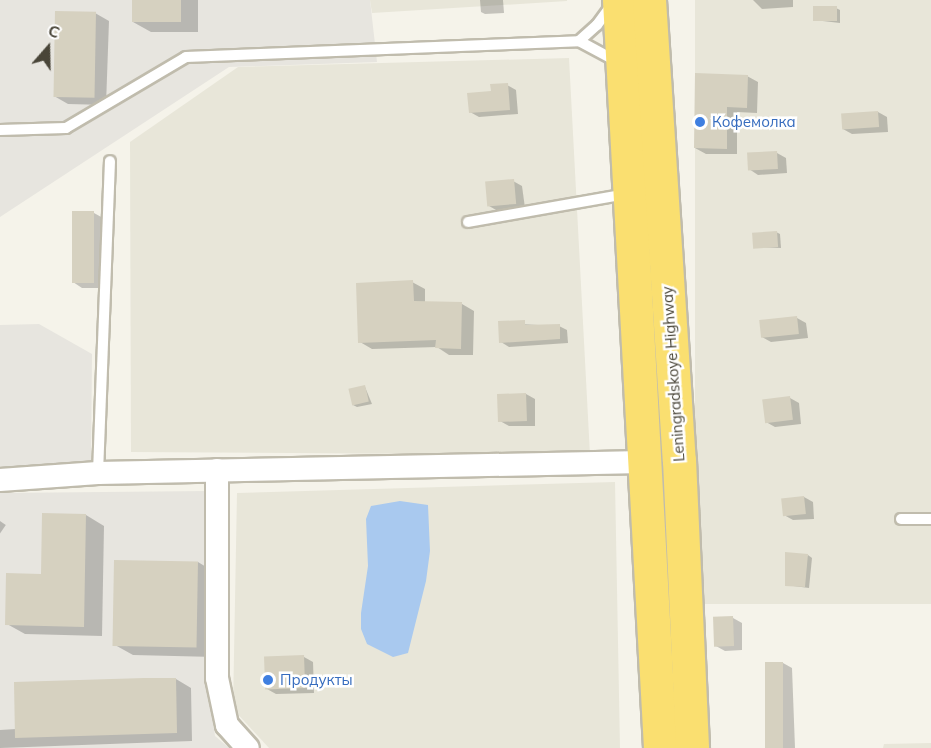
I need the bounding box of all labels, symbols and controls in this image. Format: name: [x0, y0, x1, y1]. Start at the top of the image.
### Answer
north arrow: [18, 18, 78, 78]
text: С: [46, 20, 63, 42]
place label: Кофемолка: [712, 113, 796, 131]
marker: Кофемолка: [693, 115, 707, 129]
street label: Leningradskoye Highway: [658, 286, 688, 462]
place label: Продукты: [280, 671, 353, 689]
marker: Продукты: [261, 673, 275, 687]

